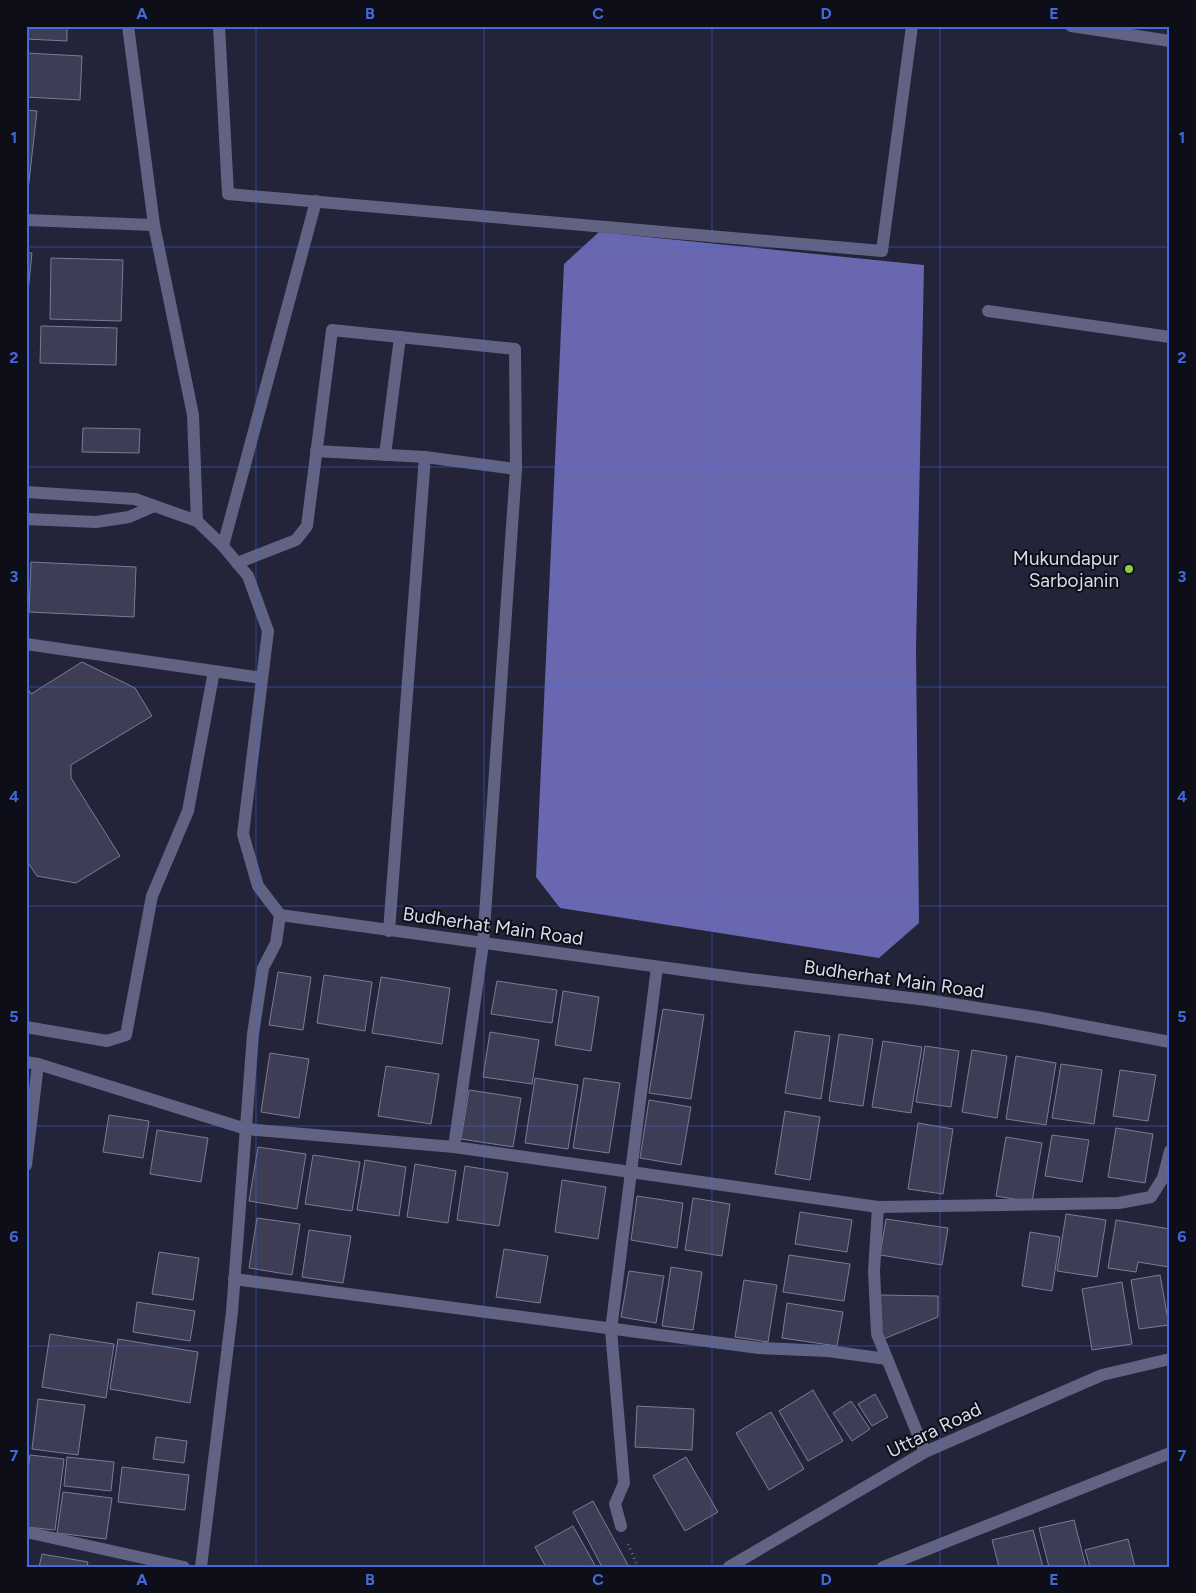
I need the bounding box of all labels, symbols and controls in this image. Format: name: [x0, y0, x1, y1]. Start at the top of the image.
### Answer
text: A: [136, 4, 148, 23]
text: B: [365, 4, 375, 23]
text: C: [592, 4, 604, 23]
text: D: [820, 4, 832, 23]
text: E: [1049, 4, 1059, 23]
text: 1: [11, 128, 17, 147]
text: 1: [1179, 128, 1185, 147]
text: 2: [9, 348, 19, 367]
text: 2: [1177, 348, 1187, 367]
place label: Mukundapur Sarbojanin: [1013, 547, 1120, 592]
marker: Mukundapur Sarbojanin: [1123, 563, 1135, 575]
text: 3: [10, 567, 19, 586]
text: 3: [1178, 567, 1187, 586]
text: 4: [9, 787, 19, 806]
text: 4: [1177, 787, 1187, 806]
street label: Budherhat Main Road: [401, 902, 585, 950]
street label: Budherhat Main Road: [802, 955, 986, 1003]
text: 5: [9, 1007, 19, 1026]
text: 5: [1177, 1007, 1187, 1026]
text: 6: [9, 1227, 19, 1246]
text: 6: [1177, 1227, 1187, 1246]
street label: Uttara Road: [883, 1397, 985, 1463]
text: 7: [10, 1446, 19, 1465]
text: 7: [1178, 1446, 1187, 1465]
text: A: [136, 1570, 148, 1589]
text: B: [365, 1570, 375, 1589]
text: C: [592, 1570, 604, 1589]
text: D: [820, 1570, 832, 1589]
text: E: [1049, 1570, 1059, 1589]

